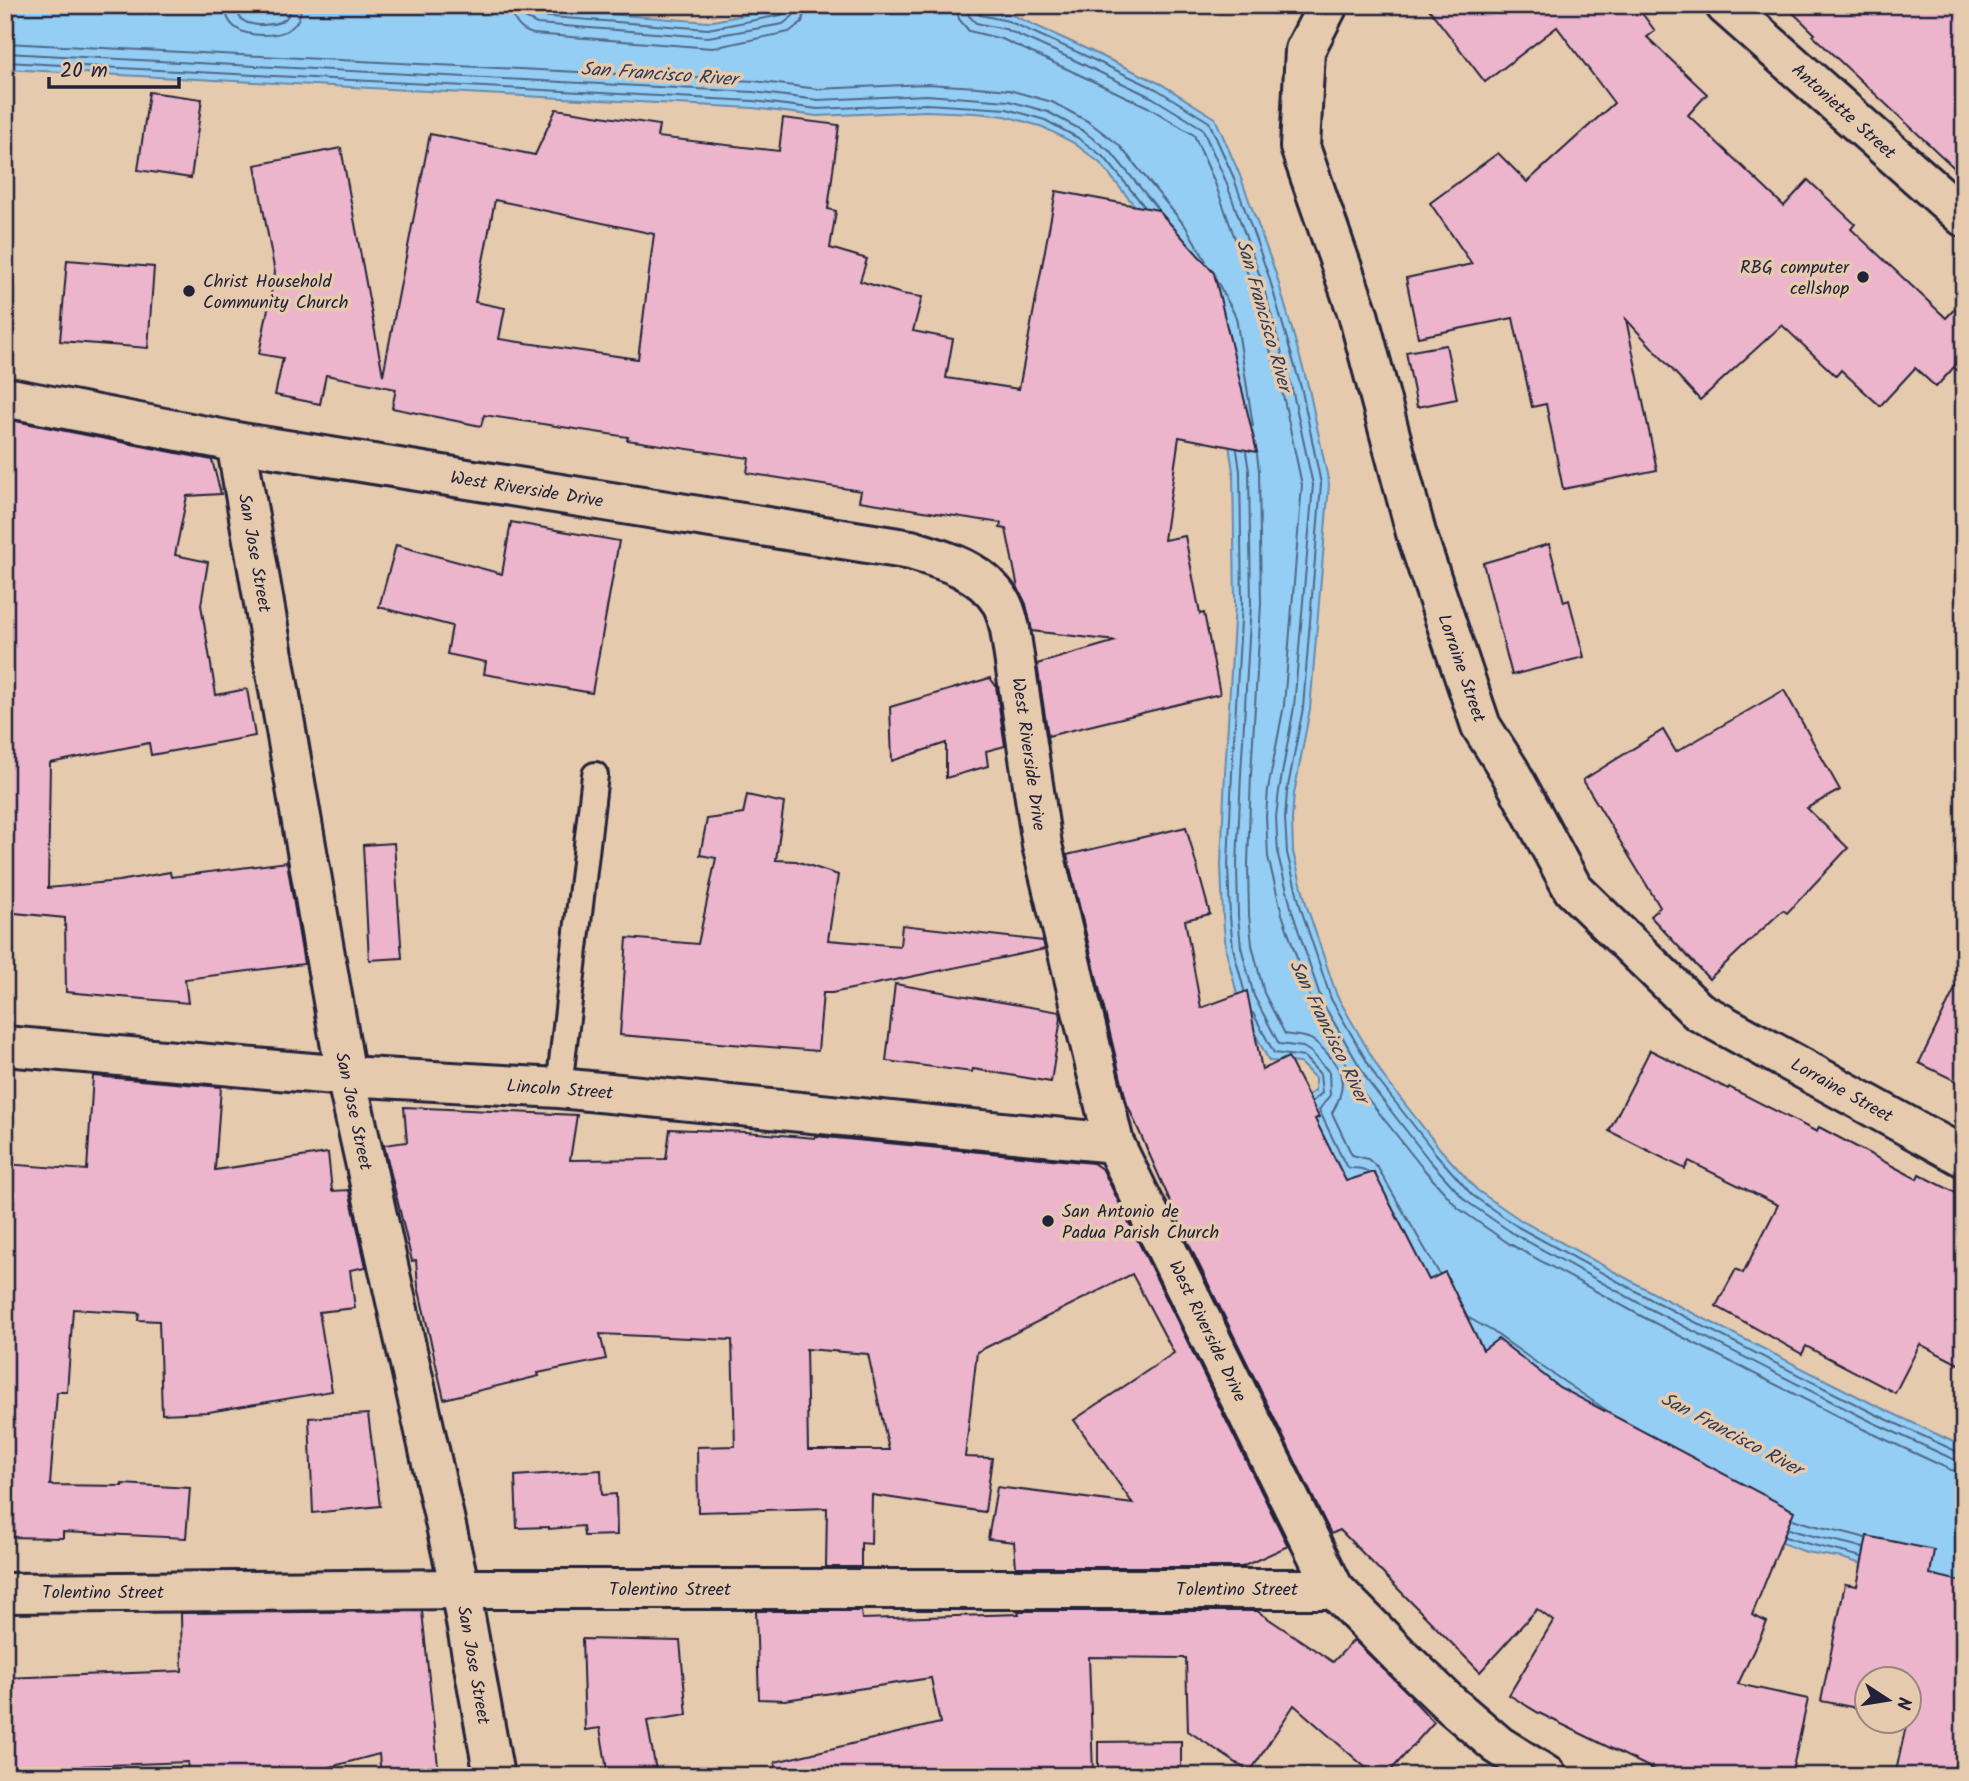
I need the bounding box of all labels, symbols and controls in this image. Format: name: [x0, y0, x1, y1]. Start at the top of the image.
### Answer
scale bar: [49, 46, 178, 90]
text: 20 m: [60, 55, 108, 88]
water label: San Francisco River: [580, 55, 742, 96]
street label: Antoniette Street: [1784, 57, 1903, 168]
water label: San Francisco River: [1227, 236, 1300, 398]
place label: RBG computer cellshop: [1740, 254, 1850, 304]
place label: Christ Household Community Church: [203, 268, 348, 318]
marker: RBG computer cellshop: [1855, 269, 1871, 285]
marker: Christ Household Community Church: [181, 283, 197, 299]
street label: West Riverside Drive: [448, 464, 605, 517]
street label: San Jose Street: [229, 492, 278, 616]
street label: Lorraine Street: [1428, 610, 1493, 728]
street label: West Riverside Drive: [1002, 676, 1053, 833]
water label: San Francisco River: [1280, 955, 1378, 1112]
street label: San Jose Street: [326, 1050, 379, 1174]
street label: Lorraine Street: [1785, 1051, 1899, 1132]
street label: Lincoln Street: [506, 1072, 615, 1109]
place label: San Antonio de Padua Parish Church: [1062, 1198, 1219, 1248]
marker: San Antonio de Padua Parish Church: [1040, 1213, 1056, 1229]
street label: West Riverside Drive: [1160, 1256, 1254, 1407]
water label: San Francisco River: [1655, 1385, 1810, 1486]
street label: Tolentino Street: [609, 1576, 732, 1605]
street label: Tolentino Street: [1176, 1576, 1299, 1605]
street label: Tolentino Street: [42, 1579, 165, 1608]
street label: San Jose Street: [448, 1604, 497, 1728]
north arrow: [1854, 1666, 1924, 1736]
text: N: [1887, 1694, 1919, 1712]

